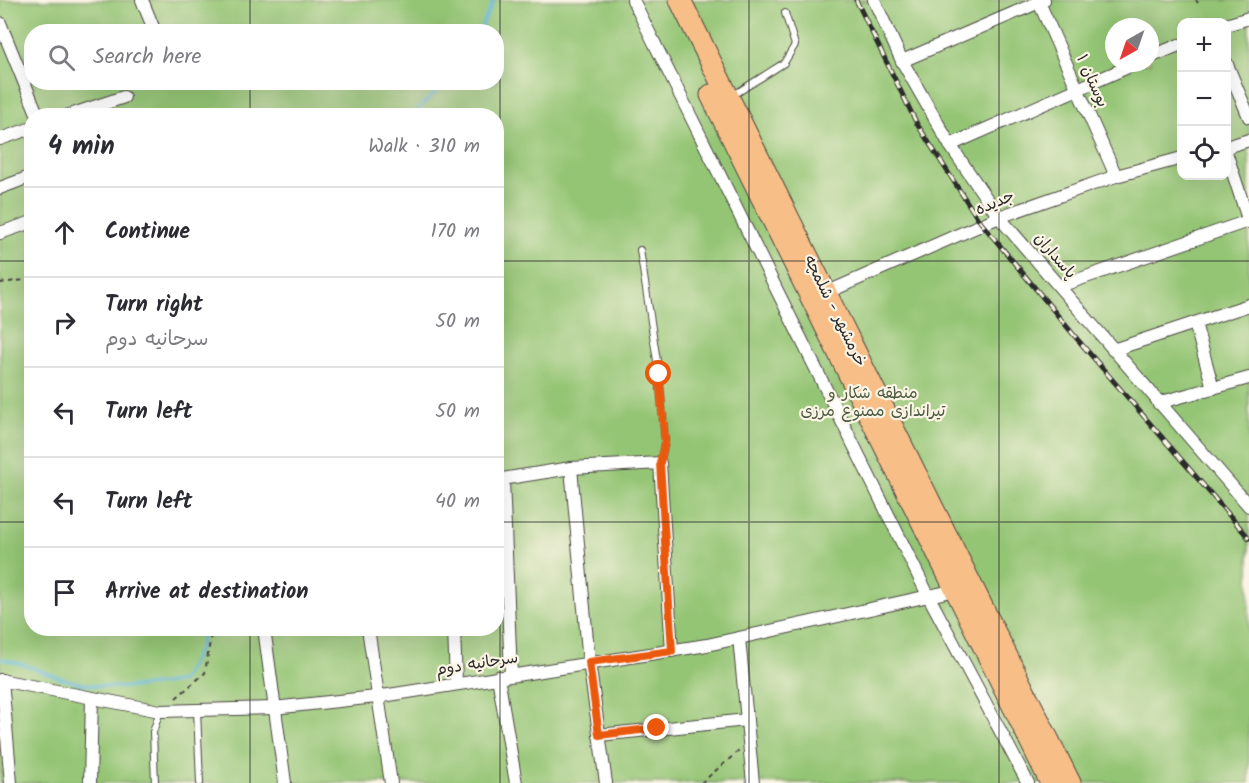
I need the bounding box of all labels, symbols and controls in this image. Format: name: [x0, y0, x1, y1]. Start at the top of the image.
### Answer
north arrow: [1105, 18, 1159, 72]
map controls: [1177, 18, 1231, 180]
button: +: [1177, 18, 1231, 72]
search box: [24, 24, 504, 90]
text: Search here: [93, 40, 201, 75]
icon: search: [45, 41, 78, 74]
street label: بوستان ۱: [1069, 50, 1115, 112]
button: −: [1177, 72, 1231, 126]
text: 4 min: [48, 126, 115, 168]
button: locate: [1177, 126, 1231, 180]
text: Walk · 310 m: [368, 131, 480, 163]
street label: جدیده: [971, 184, 1019, 222]
text: Continue: [105, 215, 190, 250]
icon: ahead: [48, 216, 81, 249]
text: 170 m: [431, 216, 480, 248]
street label: پاسداران: [1028, 227, 1082, 285]
street label: خرمشهر - شلمچه: [797, 251, 873, 371]
text: Turn right: [105, 288, 203, 323]
icon: right: [48, 306, 81, 339]
text: 50 m: [435, 306, 480, 338]
text: سرحانیه دوم: [105, 324, 209, 356]
route start: [645, 360, 671, 386]
park label: منطقه شکار و تیراندازی ممنوع مرزی: [801, 381, 946, 424]
text: Turn left: [105, 395, 192, 430]
icon: left: [48, 396, 81, 429]
text: 50 m: [435, 396, 480, 428]
text: Turn left: [105, 485, 192, 520]
icon: left: [48, 486, 81, 519]
text: 40 m: [435, 486, 480, 518]
text: Arrive at destination: [105, 575, 308, 610]
icon: arrive: [48, 576, 81, 609]
street label: سرحانیه دوم: [434, 645, 520, 683]
route end: [643, 714, 669, 740]

